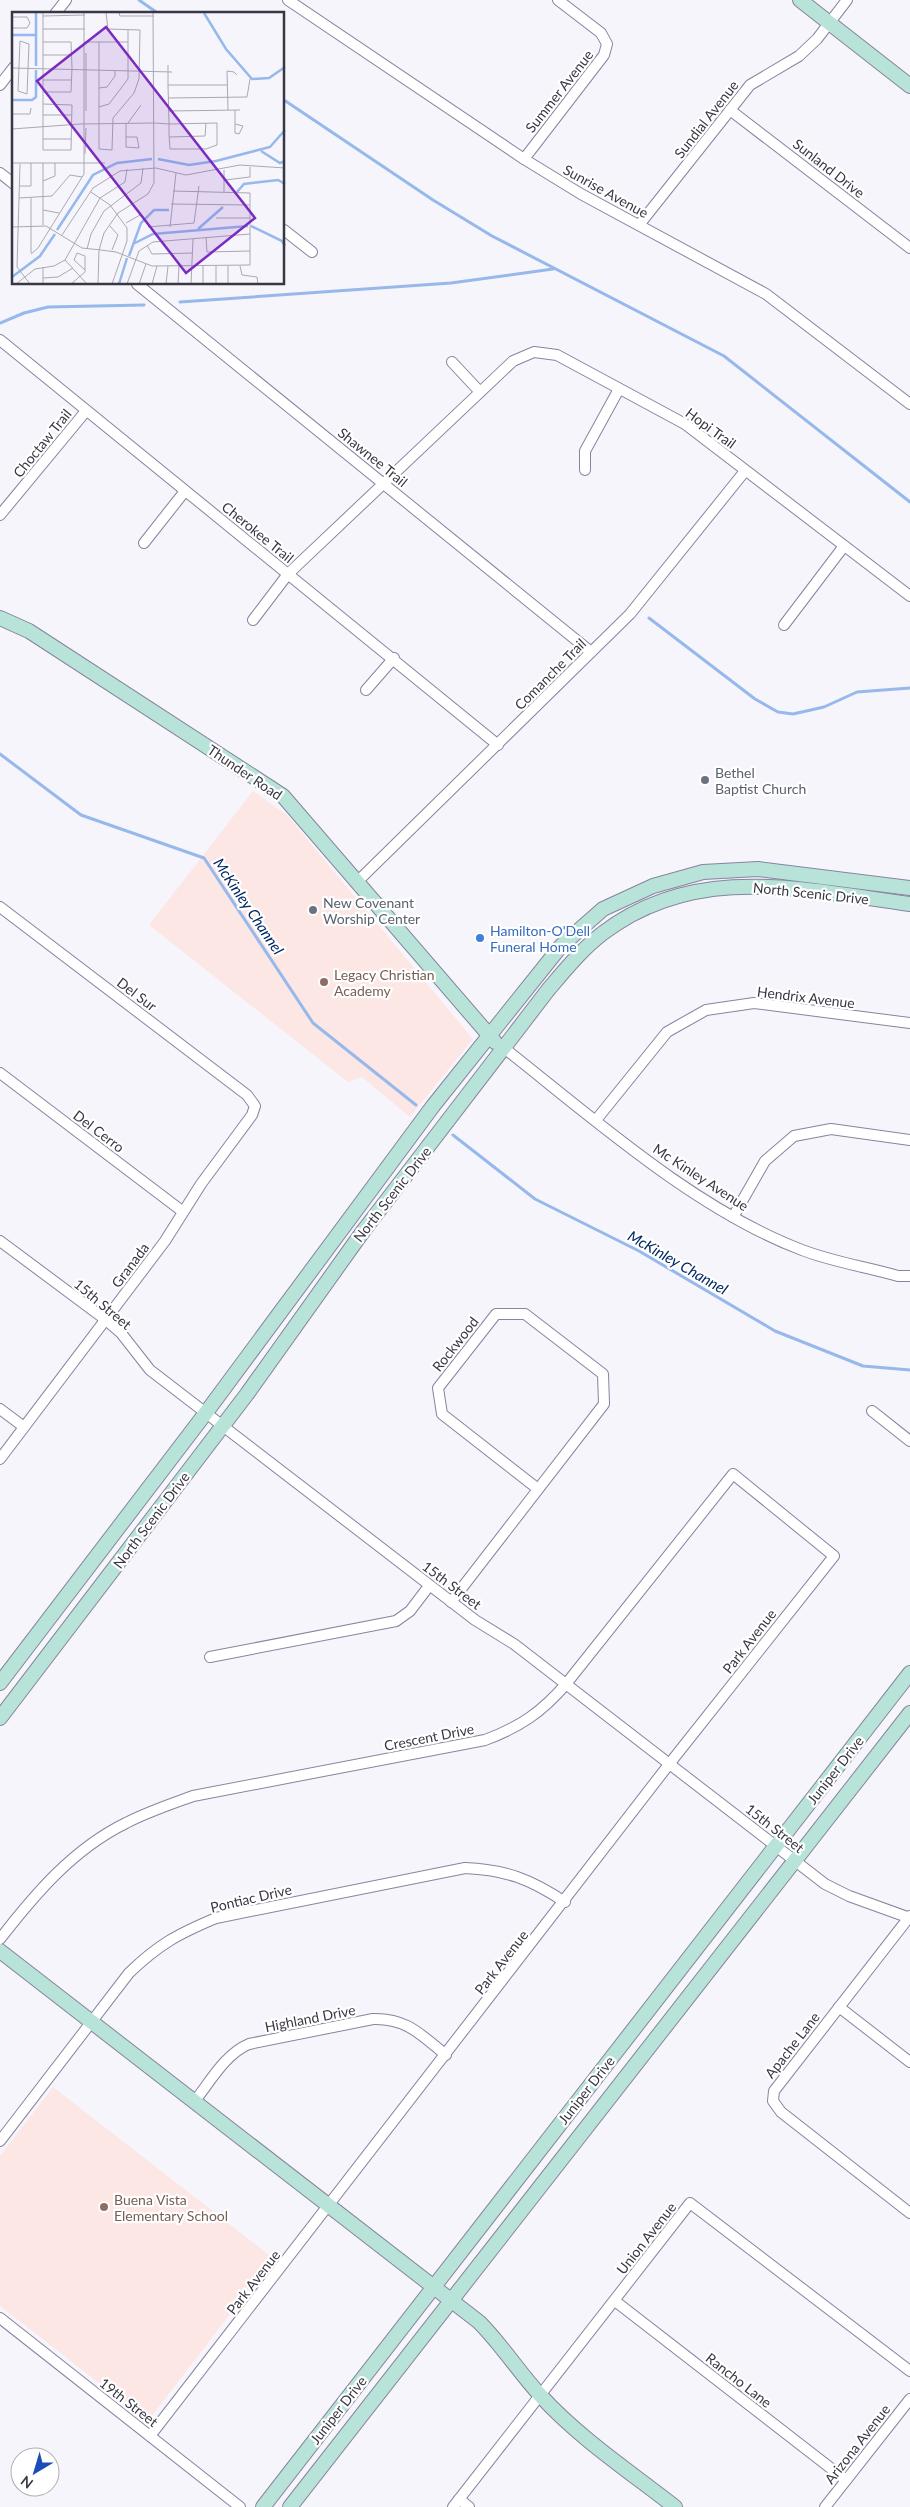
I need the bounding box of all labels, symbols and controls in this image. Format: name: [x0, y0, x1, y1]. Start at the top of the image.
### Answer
inset map: [12, 12, 285, 285]
street label: Summer Avenue: [522, 46, 596, 136]
street label: Sundial Avenue: [670, 77, 742, 161]
street label: Sunland Drive: [790, 135, 868, 201]
street label: Sunrise Avenue: [561, 161, 651, 221]
street label: Hopi Trail: [682, 404, 740, 452]
street label: Choctaw Trail: [9, 405, 75, 481]
street label: Shawnee Trail: [335, 424, 411, 490]
street label: Cherokee Trail: [219, 498, 297, 566]
street label: Comanche Trail: [511, 635, 589, 713]
street label: Thunder Road: [204, 741, 286, 803]
place label: Bethel Baptist Church: [715, 764, 806, 797]
marker: Bethel Baptist Church: [699, 774, 711, 786]
water label: McKinley Channel: [210, 854, 288, 958]
street label: North Scenic Drive: [752, 878, 870, 908]
place label: New Covenant Worship Center: [323, 894, 420, 927]
marker: New Covenant Worship Center: [307, 904, 319, 916]
place label: Hamilton-O'Dell Funeral Home: [490, 922, 590, 955]
marker: Hamilton-O'Dell Funeral Home: [474, 932, 486, 944]
place label: Legacy Christian Academy: [334, 966, 435, 999]
street label: Del Sur: [114, 974, 160, 1014]
marker: Legacy Christian Academy: [318, 976, 330, 988]
street label: Hendrix Avenue: [756, 983, 856, 1011]
street label: Del Cerro: [70, 1106, 128, 1156]
street label: Mc Kinley Avenue: [650, 1140, 752, 1214]
street label: North Scenic Drive: [350, 1143, 434, 1245]
water label: McKinley Channel: [625, 1226, 732, 1298]
street label: Granada: [108, 1239, 152, 1291]
street label: 15th Street: [71, 1275, 135, 1333]
street label: Rockwood: [428, 1313, 482, 1375]
street label: North Scenic Drive: [109, 1468, 193, 1572]
street label: 15th Street: [419, 1557, 485, 1613]
street label: Park Avenue: [719, 1606, 779, 1676]
street label: Crescent Drive: [383, 1720, 475, 1754]
street label: Juniper Drive: [803, 1733, 867, 1807]
street label: 15th Street: [742, 1800, 808, 1856]
street label: Pontiac Drive: [209, 1880, 293, 1916]
street label: Park Avenue: [471, 1927, 531, 1997]
street label: Highland Drive: [263, 2001, 357, 2035]
street label: Apache Lane: [761, 2009, 823, 2081]
street label: Juniper Drive: [554, 2053, 618, 2127]
place label: Buena Vista Elementary School: [114, 2191, 228, 2224]
street label: Union Avenue: [613, 2199, 679, 2277]
marker: Buena Vista Elementary School: [98, 2201, 110, 2213]
street label: Park Avenue: [223, 2247, 283, 2317]
street label: Rancho Lane: [703, 2349, 775, 2411]
street label: Juniper Drive: [306, 2373, 370, 2447]
street label: 19th Street: [96, 2374, 162, 2430]
street label: Arizona Avenue: [821, 2401, 893, 2487]
north arrow: [10, 2447, 60, 2497]
text: N: [17, 2473, 36, 2493]

